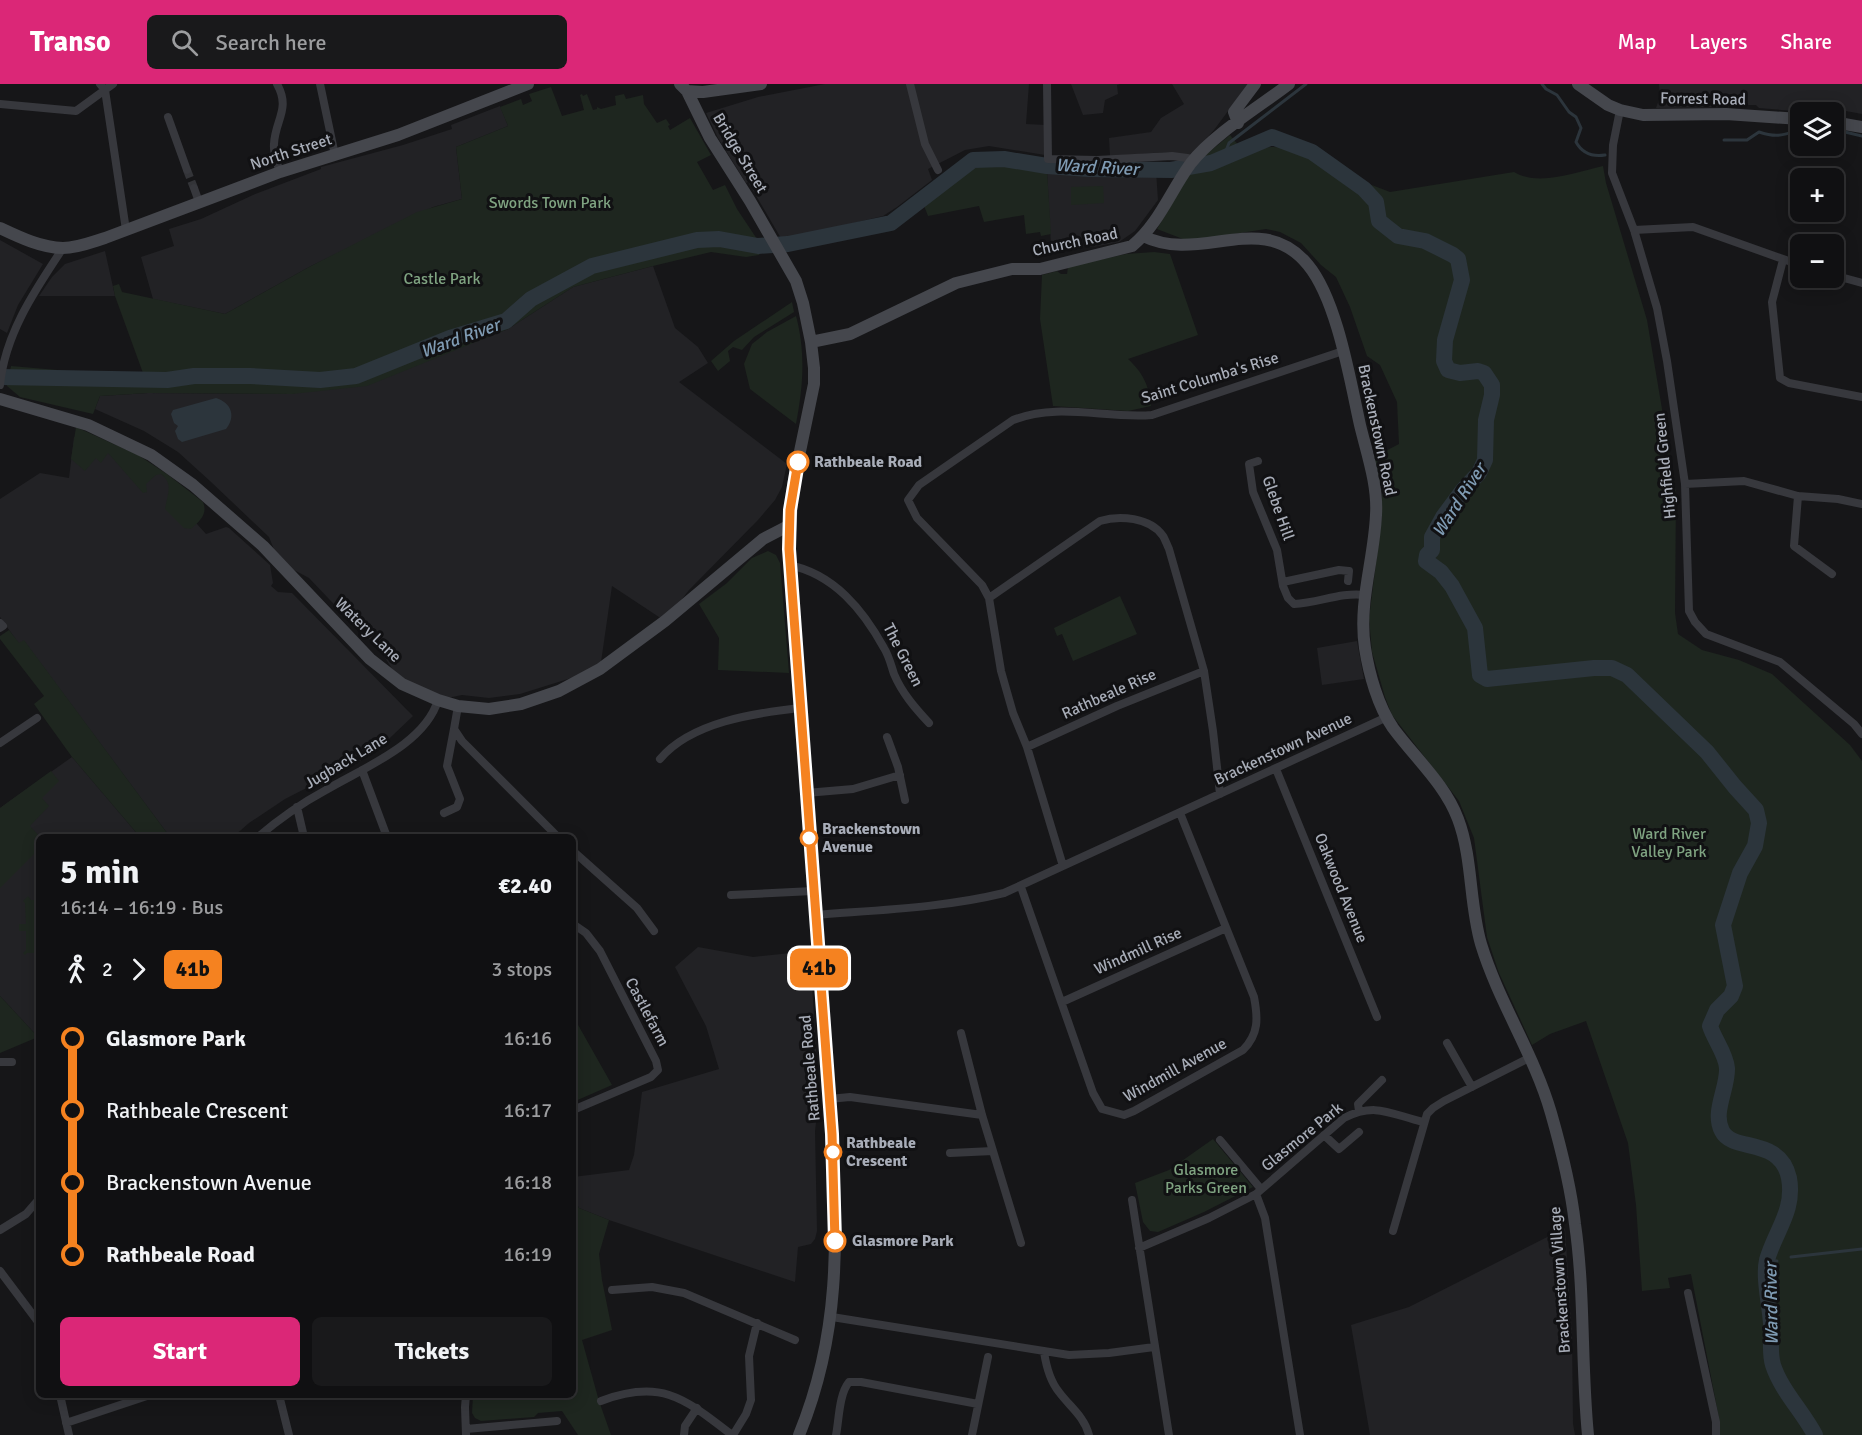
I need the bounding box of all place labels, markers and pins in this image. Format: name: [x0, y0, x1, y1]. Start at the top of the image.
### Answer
marker: Rathbeale Road: [787, 451, 809, 473]
place label: Rathbeale Road: [814, 452, 923, 472]
place label: Brackenstown Avenue: [822, 819, 921, 857]
marker: Brackenstown Avenue: [800, 829, 818, 847]
place label: Rathbeale Crescent: [846, 1133, 916, 1171]
marker: Rathbeale Crescent: [824, 1143, 842, 1161]
marker: Glasmore Park: [824, 1230, 846, 1252]
place label: Glasmore Park: [852, 1231, 954, 1251]

